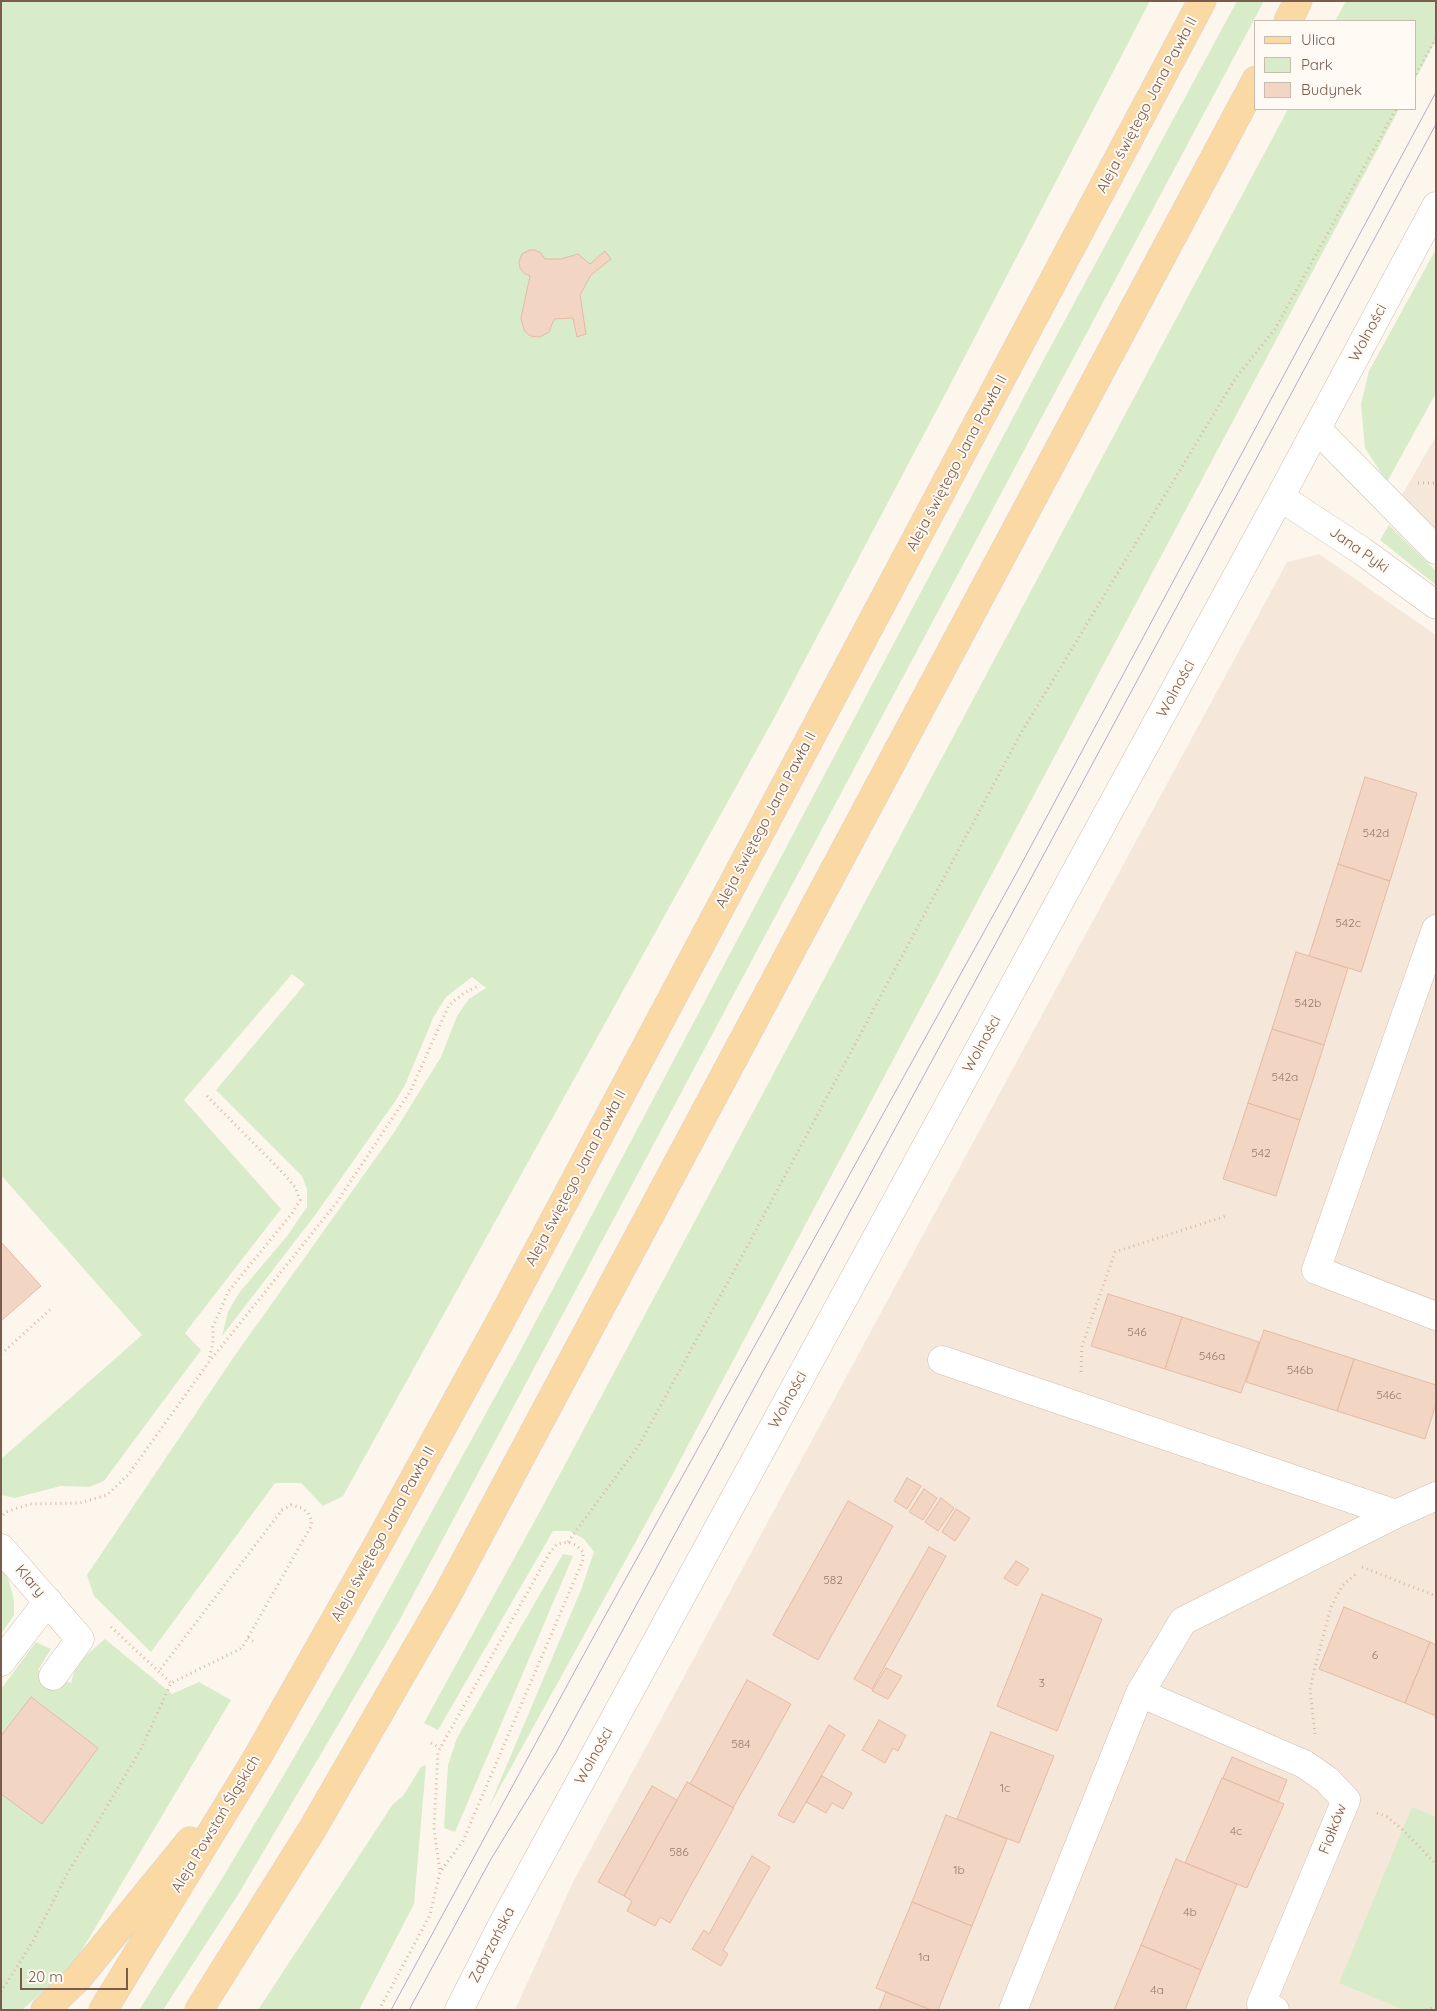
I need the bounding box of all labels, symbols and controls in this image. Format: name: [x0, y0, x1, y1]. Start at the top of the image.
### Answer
street label: Aleja świętego Jana Pawła II: [1093, 14, 1201, 196]
legend: [1254, 20, 1417, 110]
text: Ulica: [1301, 30, 1335, 49]
text: Park: [1301, 55, 1333, 74]
text: Budynek: [1301, 80, 1362, 99]
street label: Wolności: [1345, 301, 1391, 365]
street label: Aleja świętego Jana Pawła II: [903, 372, 1011, 554]
street label: Jana Pyki: [1326, 523, 1392, 577]
street label: Wolności: [1153, 657, 1199, 721]
street label: Aleja świętego Jana Pawła II: [712, 729, 820, 911]
house number: 542d: [1363, 826, 1389, 840]
house number: 542c: [1335, 916, 1361, 930]
house number: 542b: [1295, 996, 1321, 1010]
street label: Wolności: [959, 1012, 1005, 1076]
house number: 542a: [1272, 1070, 1298, 1084]
street label: Aleja świętego Jana Pawła II: [522, 1087, 630, 1269]
house number: 542: [1251, 1146, 1271, 1160]
house number: 546: [1127, 1325, 1147, 1339]
house number: 546a: [1199, 1349, 1225, 1363]
house number: 546b: [1287, 1363, 1313, 1377]
street label: Wolności: [765, 1368, 811, 1432]
house number: 546c: [1376, 1388, 1402, 1402]
street label: Aleja świętego Jana Pawła II: [327, 1443, 439, 1625]
street label: Klary: [11, 1561, 49, 1601]
house number: 582: [823, 1573, 843, 1587]
house number: 6: [1372, 1648, 1378, 1662]
house number: 3: [1039, 1676, 1045, 1690]
street label: Wolności: [571, 1724, 617, 1788]
house number: 584: [731, 1737, 751, 1751]
street label: Aleja Powstań Śląskich: [168, 1752, 264, 1896]
house number: 1c: [1000, 1781, 1010, 1795]
street label: Fiołków: [1315, 1801, 1351, 1857]
house number: 4c: [1230, 1824, 1242, 1838]
house number: 586: [669, 1845, 689, 1859]
house number: 1b: [953, 1863, 965, 1877]
street label: Zabrzańska: [465, 1904, 519, 1986]
house number: 4b: [1183, 1905, 1197, 1919]
house number: 1a: [918, 1950, 930, 1964]
scale bar: [22, 1958, 130, 1990]
text: 20 m: [28, 1967, 63, 1986]
house number: 4a: [1150, 1983, 1164, 1997]

